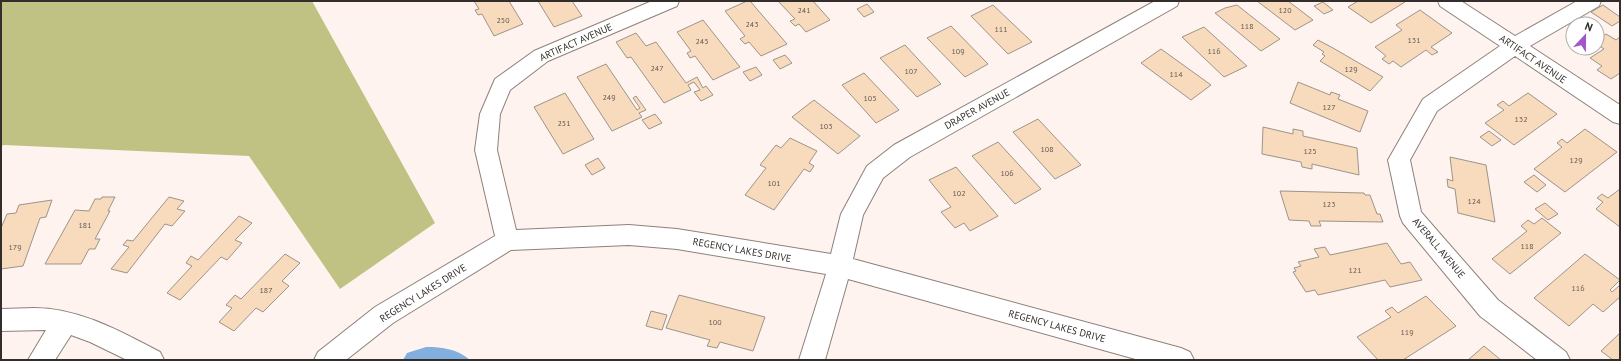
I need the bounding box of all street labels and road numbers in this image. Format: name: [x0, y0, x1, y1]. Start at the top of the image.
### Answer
street label: ARTIFACT AVENUE: [538, 20, 614, 64]
street label: ARTIFACT AVENUE: [1497, 32, 1569, 86]
street label: DRAPER AVENUE: [942, 86, 1012, 132]
street label: AVERALL AVENUE: [1410, 215, 1468, 281]
street label: REGENCY LAKES DRIVE: [692, 235, 792, 265]
street label: REGENCY LAKES DRIVE: [377, 261, 469, 325]
street label: REGENCY LAKES DRIVE: [1007, 307, 1107, 345]

